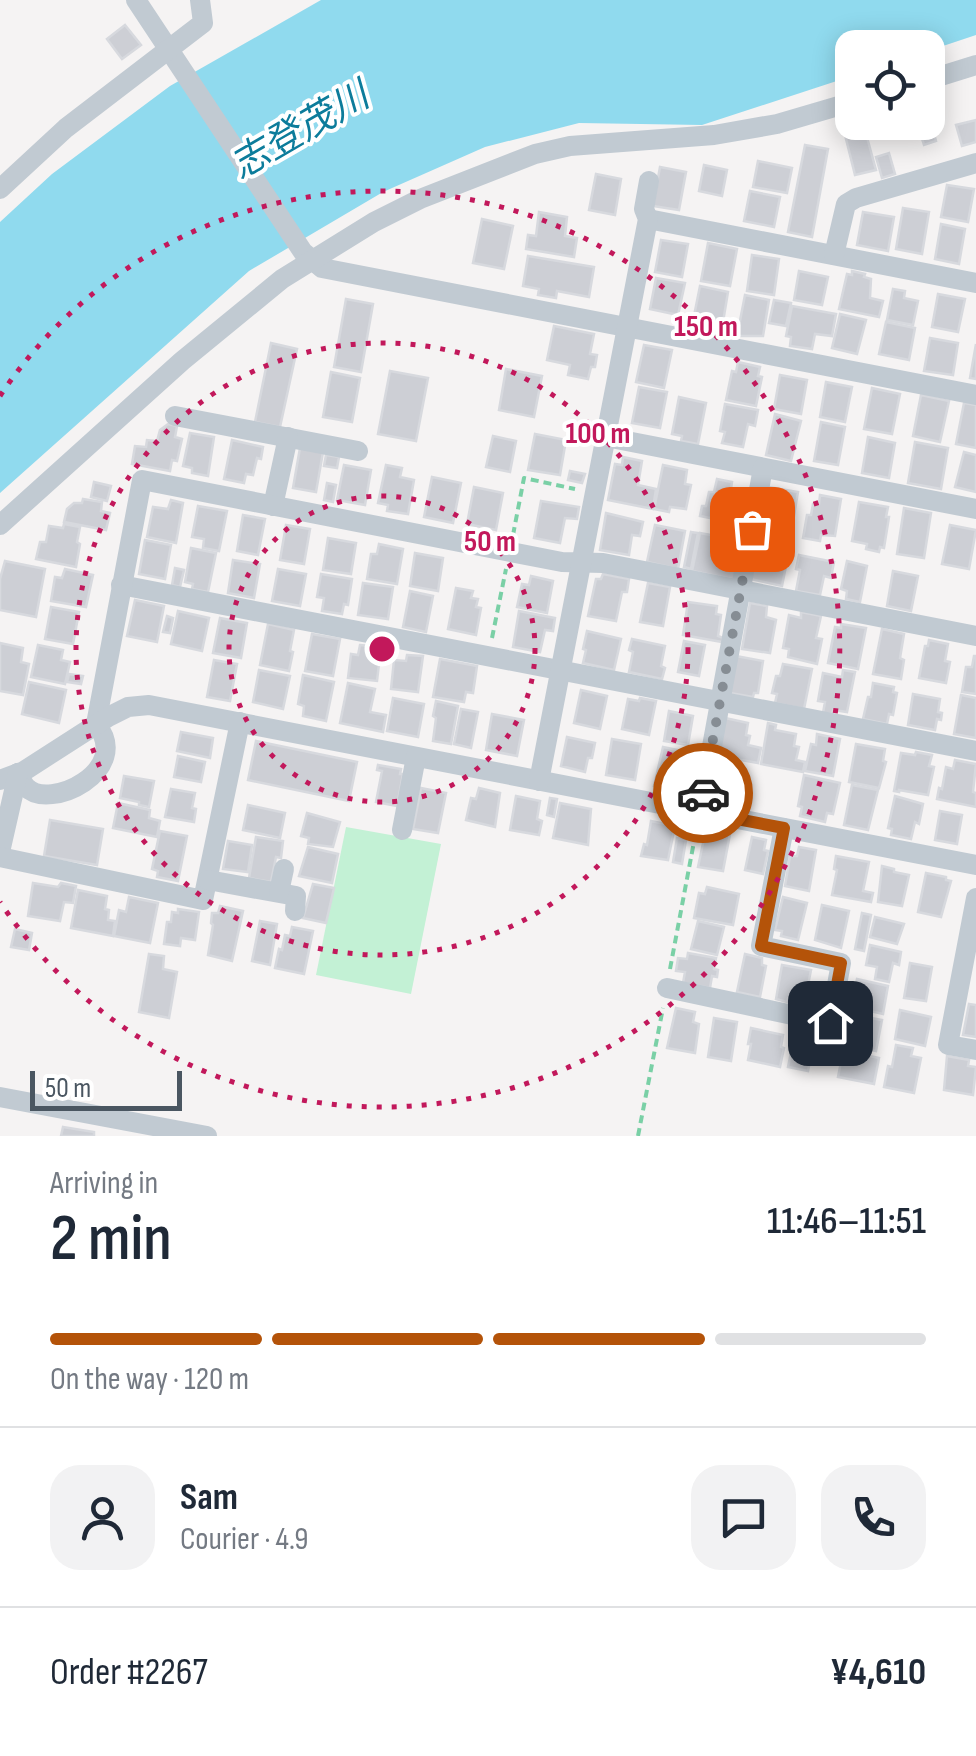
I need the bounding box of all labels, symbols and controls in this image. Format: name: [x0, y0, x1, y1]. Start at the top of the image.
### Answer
map controls: [835, 30, 945, 140]
button: locate: [835, 30, 945, 140]
water label: 志登茂川: [223, 72, 381, 188]
text: 150 m: [674, 309, 738, 345]
text: 100 m: [566, 416, 630, 452]
pin: [710, 487, 795, 572]
icon: bag: [725, 502, 780, 557]
text: 50 m: [464, 524, 516, 560]
centre of rings: [364, 631, 400, 667]
courier: [653, 743, 753, 843]
icon: car: [676, 766, 731, 821]
pin: [788, 981, 873, 1066]
icon: home: [803, 996, 858, 1051]
scale bar: [30, 1066, 182, 1110]
text: 50 m: [45, 1072, 91, 1105]
text: Arriving in: [50, 1164, 158, 1203]
text: 11:46–11:51: [767, 1199, 926, 1244]
text: 2 min: [50, 1201, 172, 1279]
text: On the way · 120 m: [50, 1360, 249, 1399]
button: person: [50, 1465, 155, 1570]
button: chat: [691, 1465, 796, 1570]
button: phone: [821, 1465, 926, 1570]
text: Sam: [180, 1475, 238, 1520]
text: Courier · 4.9: [180, 1520, 308, 1559]
text: Order #2267: [50, 1650, 208, 1695]
text: ¥4,610: [830, 1650, 926, 1695]

